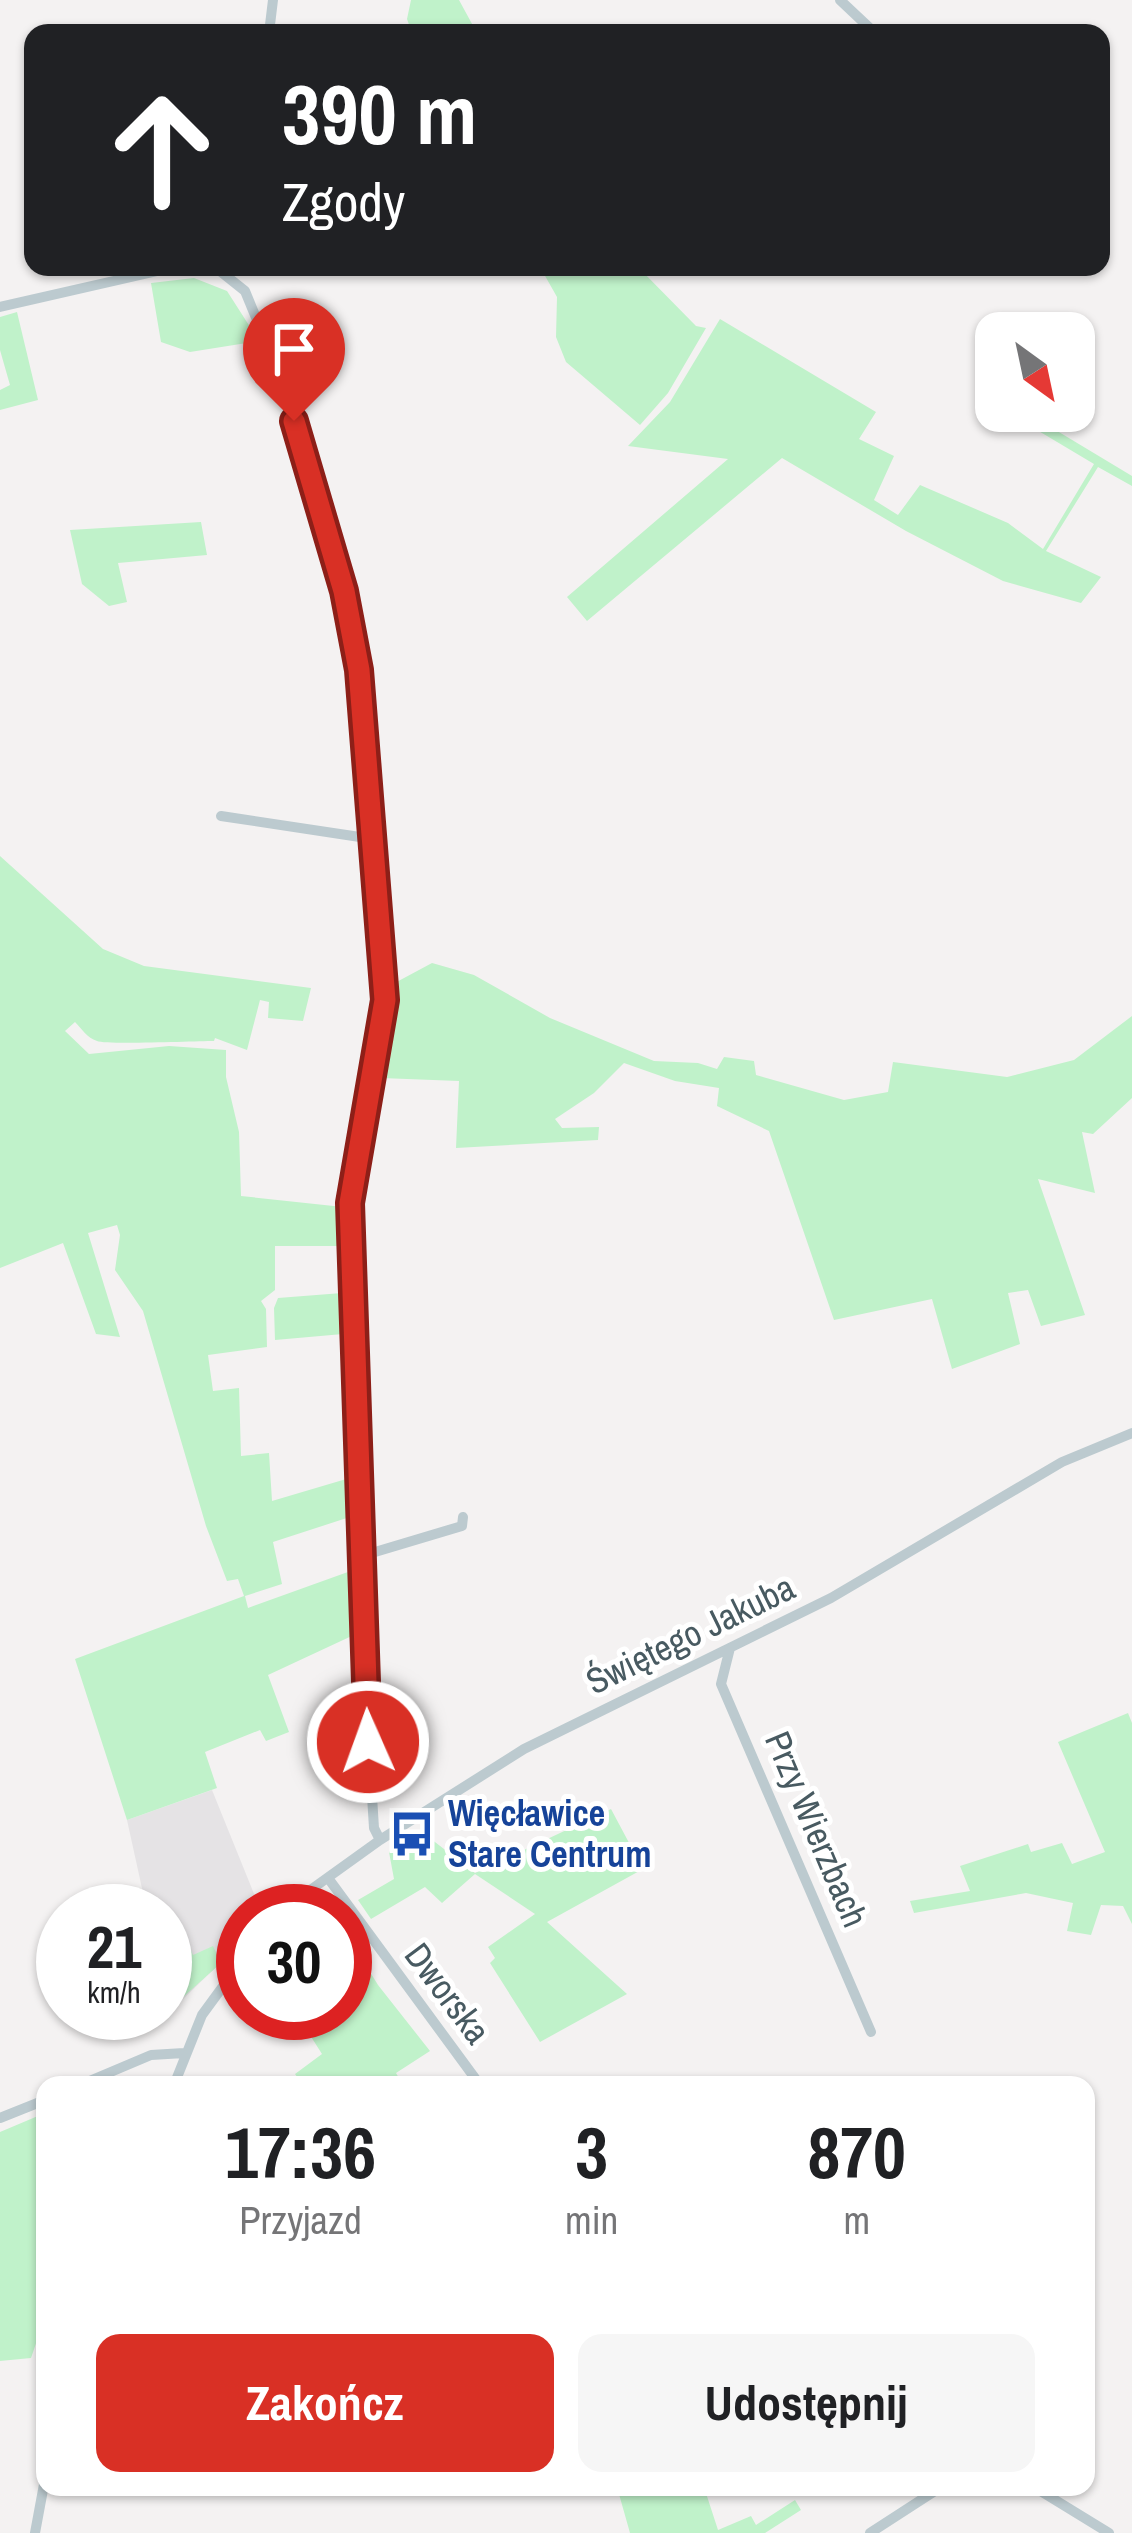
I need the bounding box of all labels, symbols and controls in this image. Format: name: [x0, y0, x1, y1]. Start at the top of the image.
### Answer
text: 390 m: [282, 57, 477, 170]
icon: ahead: [84, 72, 240, 228]
text: Zgody: [282, 165, 405, 238]
pin: [243, 298, 345, 421]
north arrow: [975, 312, 1095, 432]
map controls: [975, 312, 1095, 432]
icon: arrive: [261, 316, 327, 382]
street label: Świętego Jakuba: [578, 1563, 802, 1705]
position arrow: [305, 1679, 431, 1805]
street label: Przy Wierzbach: [754, 1724, 880, 1934]
place label: Więcławice Stare Centrum: [448, 1789, 651, 1878]
bus stop icon: Więcławice Stare Centrum: [387, 1809, 437, 1859]
speed limit sign: 30: [216, 1884, 372, 2040]
text: 21: [87, 1906, 141, 1987]
street label: Dworska: [394, 1933, 502, 2053]
text: km/h: [87, 1972, 141, 2012]
text: 17:36: [225, 2103, 376, 2200]
text: 3: [575, 2103, 608, 2200]
text: 870: [807, 2103, 906, 2200]
text: Przyjazd: [239, 2194, 362, 2246]
text: min: [565, 2194, 618, 2246]
text: m: [843, 2194, 870, 2246]
button: Zakończ: [96, 2334, 554, 2472]
button: Udostępnij: [578, 2334, 1035, 2472]

